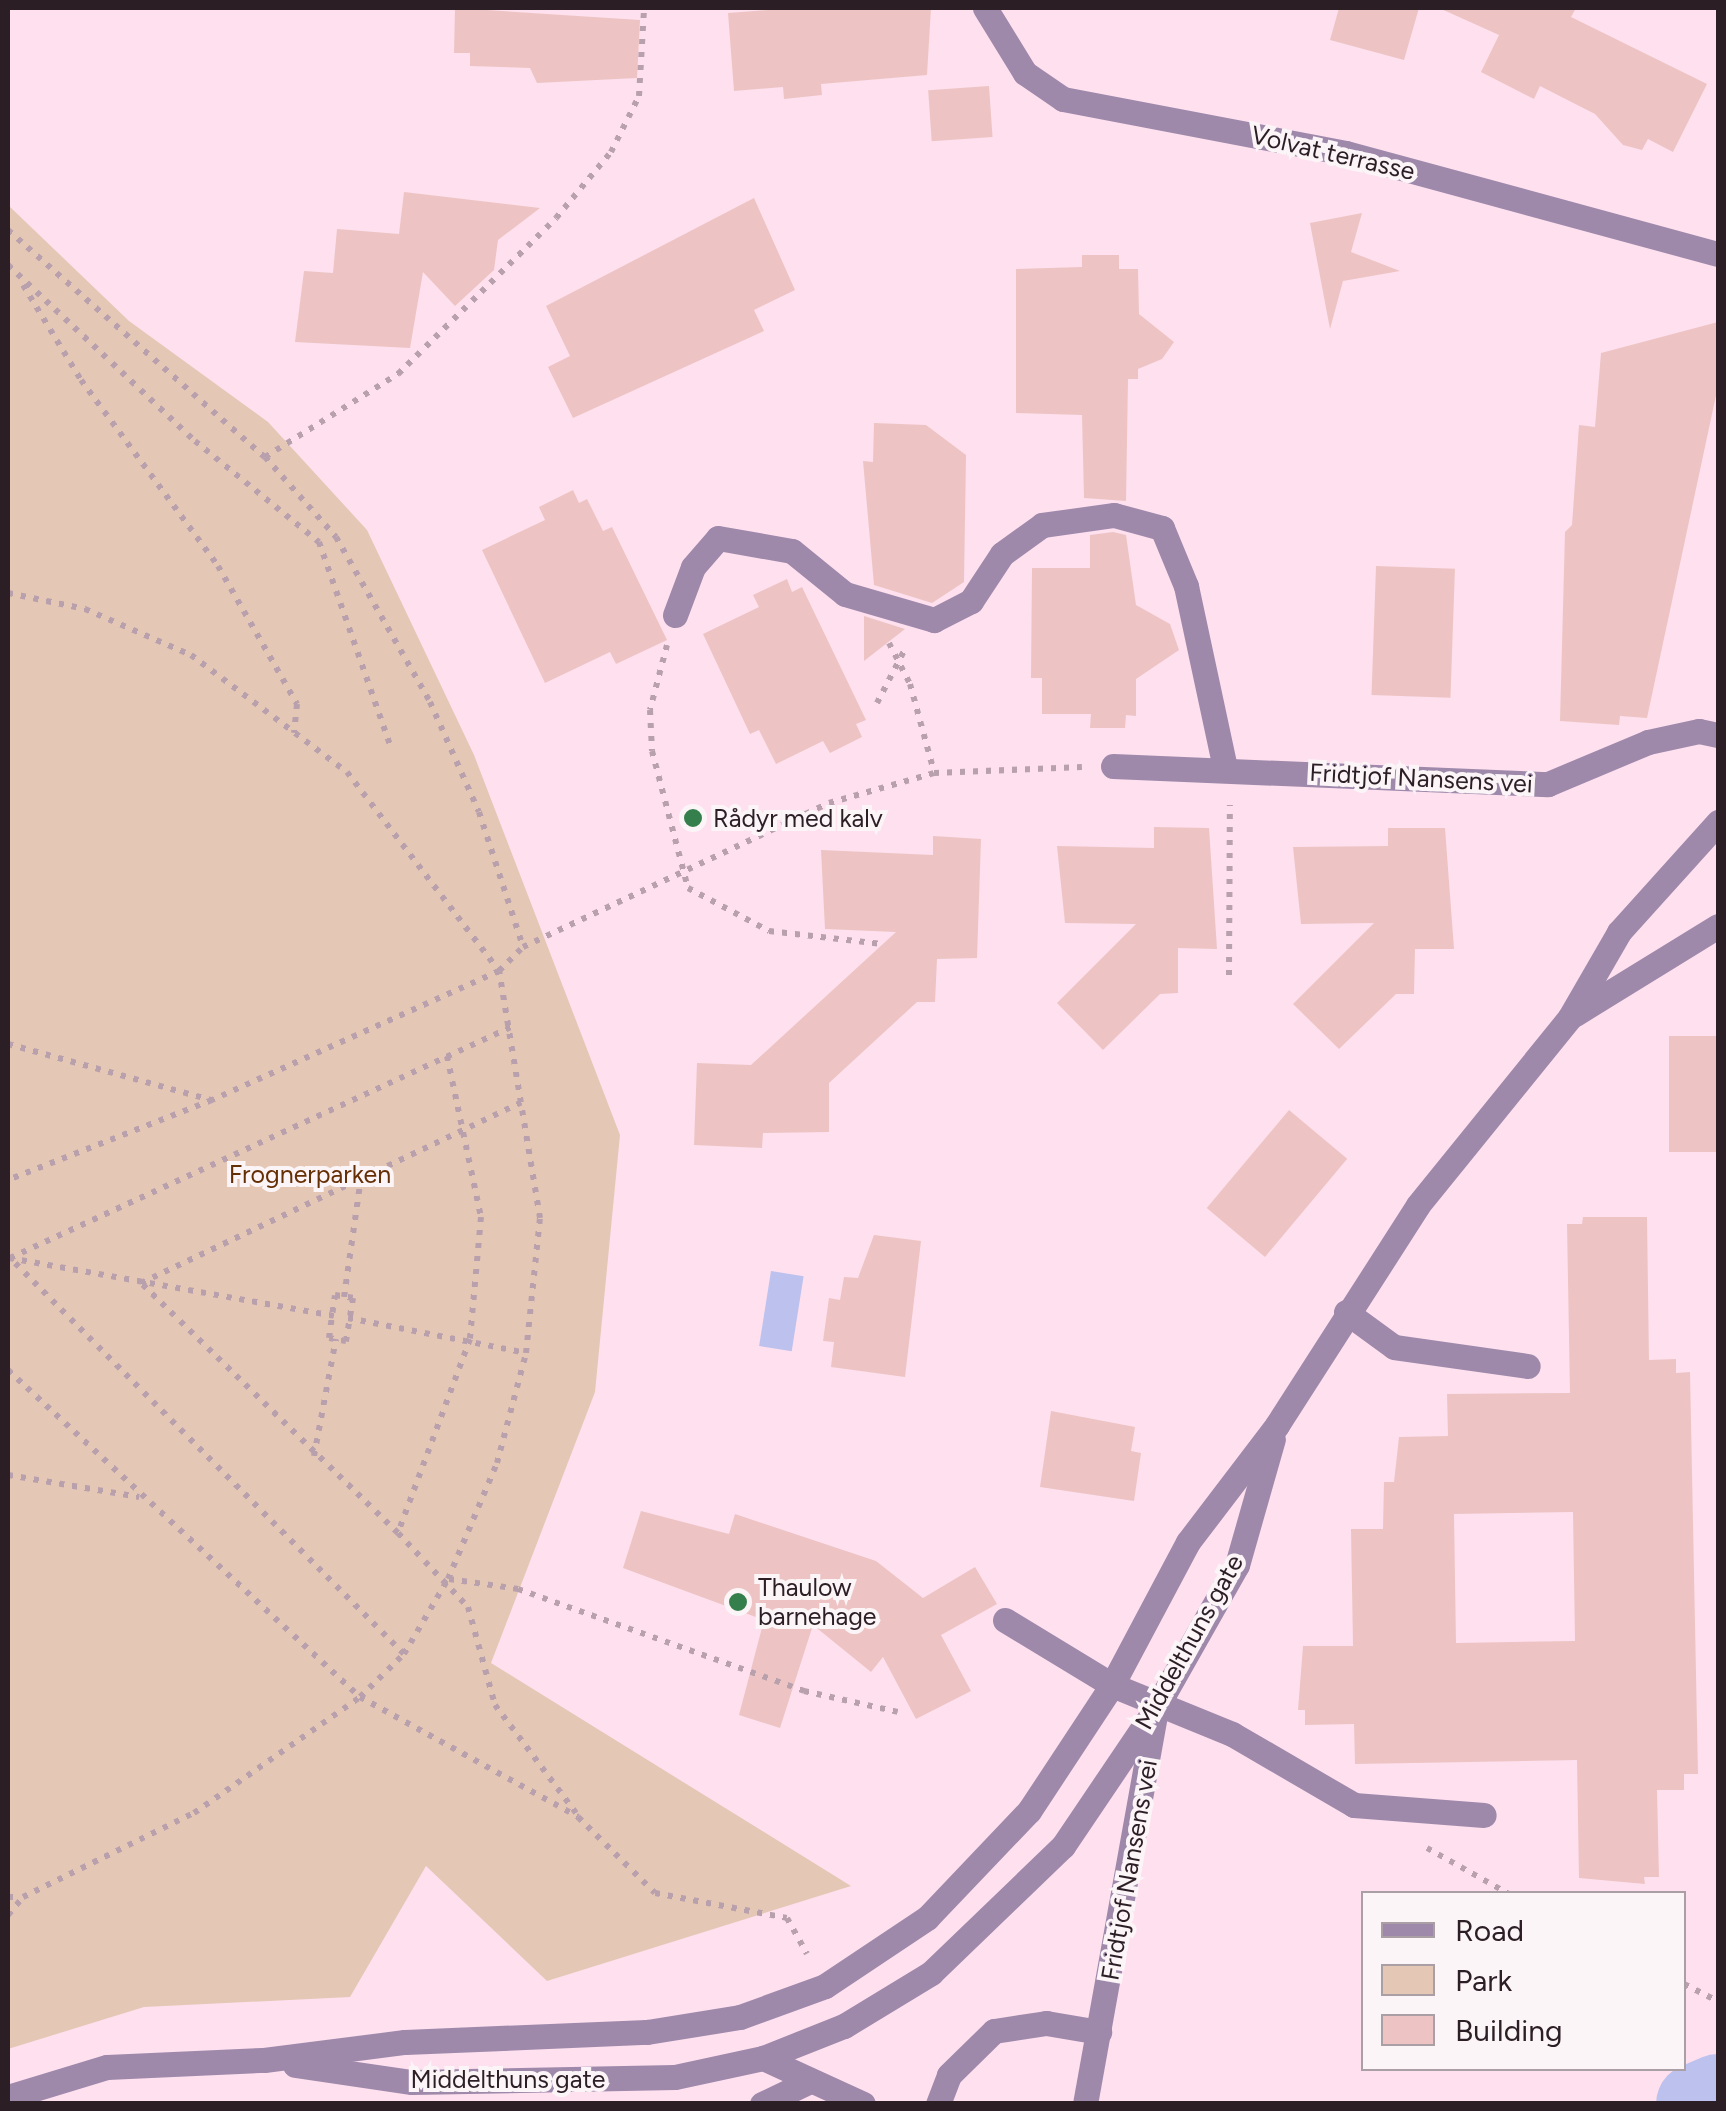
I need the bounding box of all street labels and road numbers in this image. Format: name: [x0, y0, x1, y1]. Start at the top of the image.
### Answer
street label: Volvat terrasse: [1248, 120, 1418, 186]
street label: Fridtjof Nansens vei: [1309, 757, 1533, 799]
street label: Middelthuns gate: [1129, 1549, 1249, 1735]
street label: Fridtjof Nansens vei: [1095, 1757, 1163, 1983]
street label: Middelthuns gate: [411, 2064, 605, 2094]

